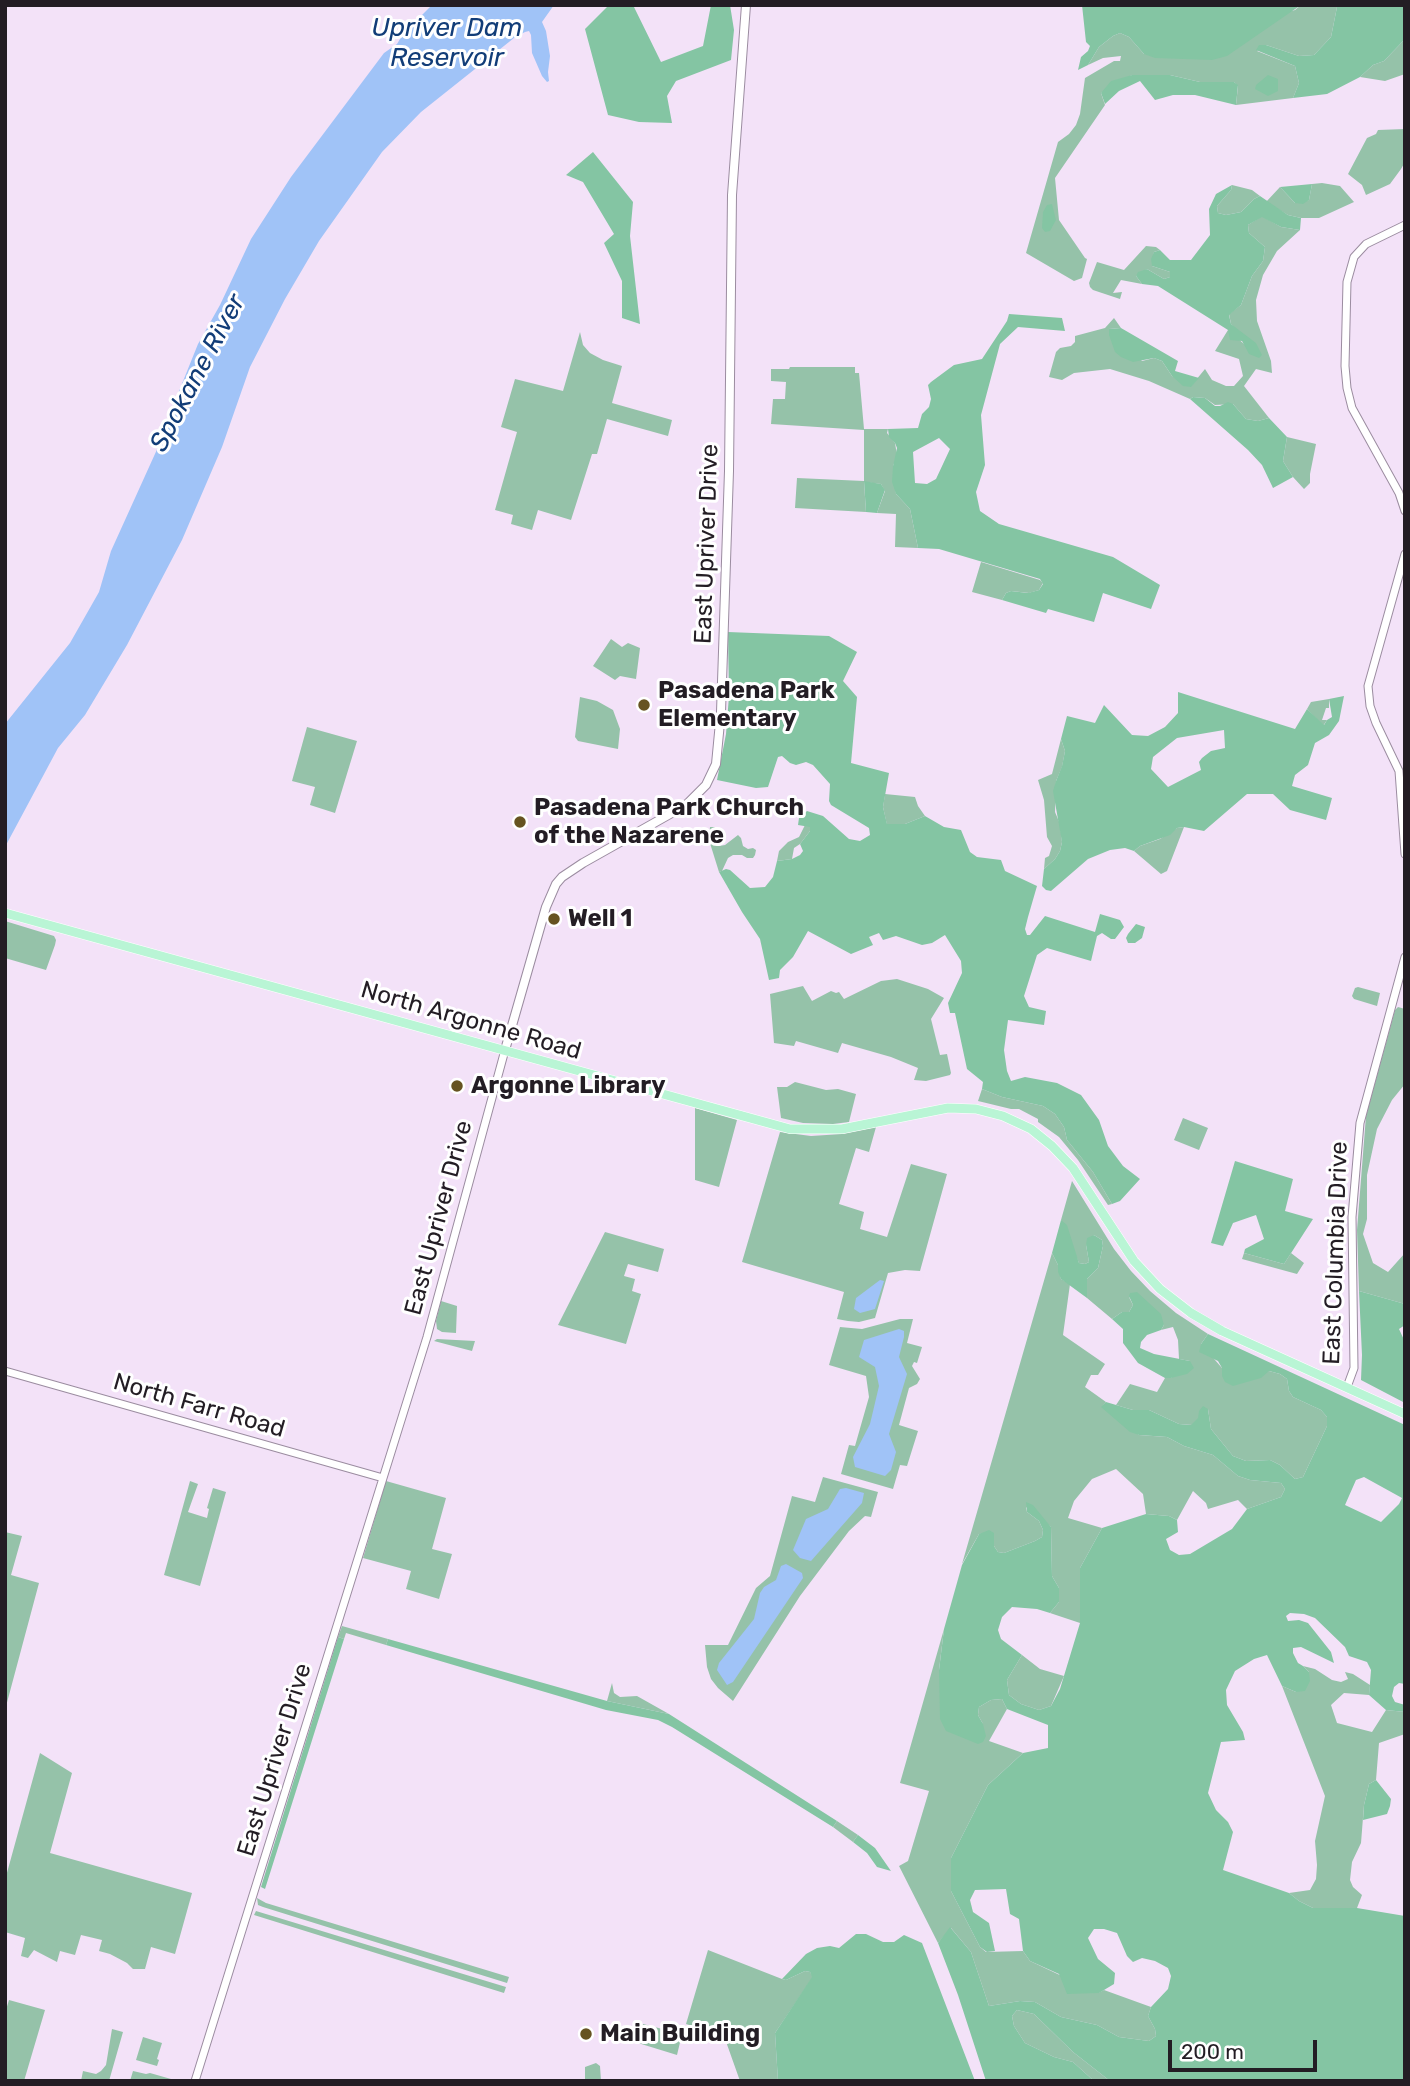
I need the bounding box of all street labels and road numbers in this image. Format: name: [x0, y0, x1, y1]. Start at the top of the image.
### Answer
street label: East Upriver Drive: [689, 443, 725, 645]
street label: North Argonne Road: [358, 976, 584, 1066]
street label: East Upriver Drive: [399, 1117, 479, 1319]
street label: East Columbia Drive: [1318, 1141, 1354, 1365]
street label: North Farr Road: [110, 1368, 288, 1444]
street label: East Upriver Drive: [232, 1660, 318, 1860]

